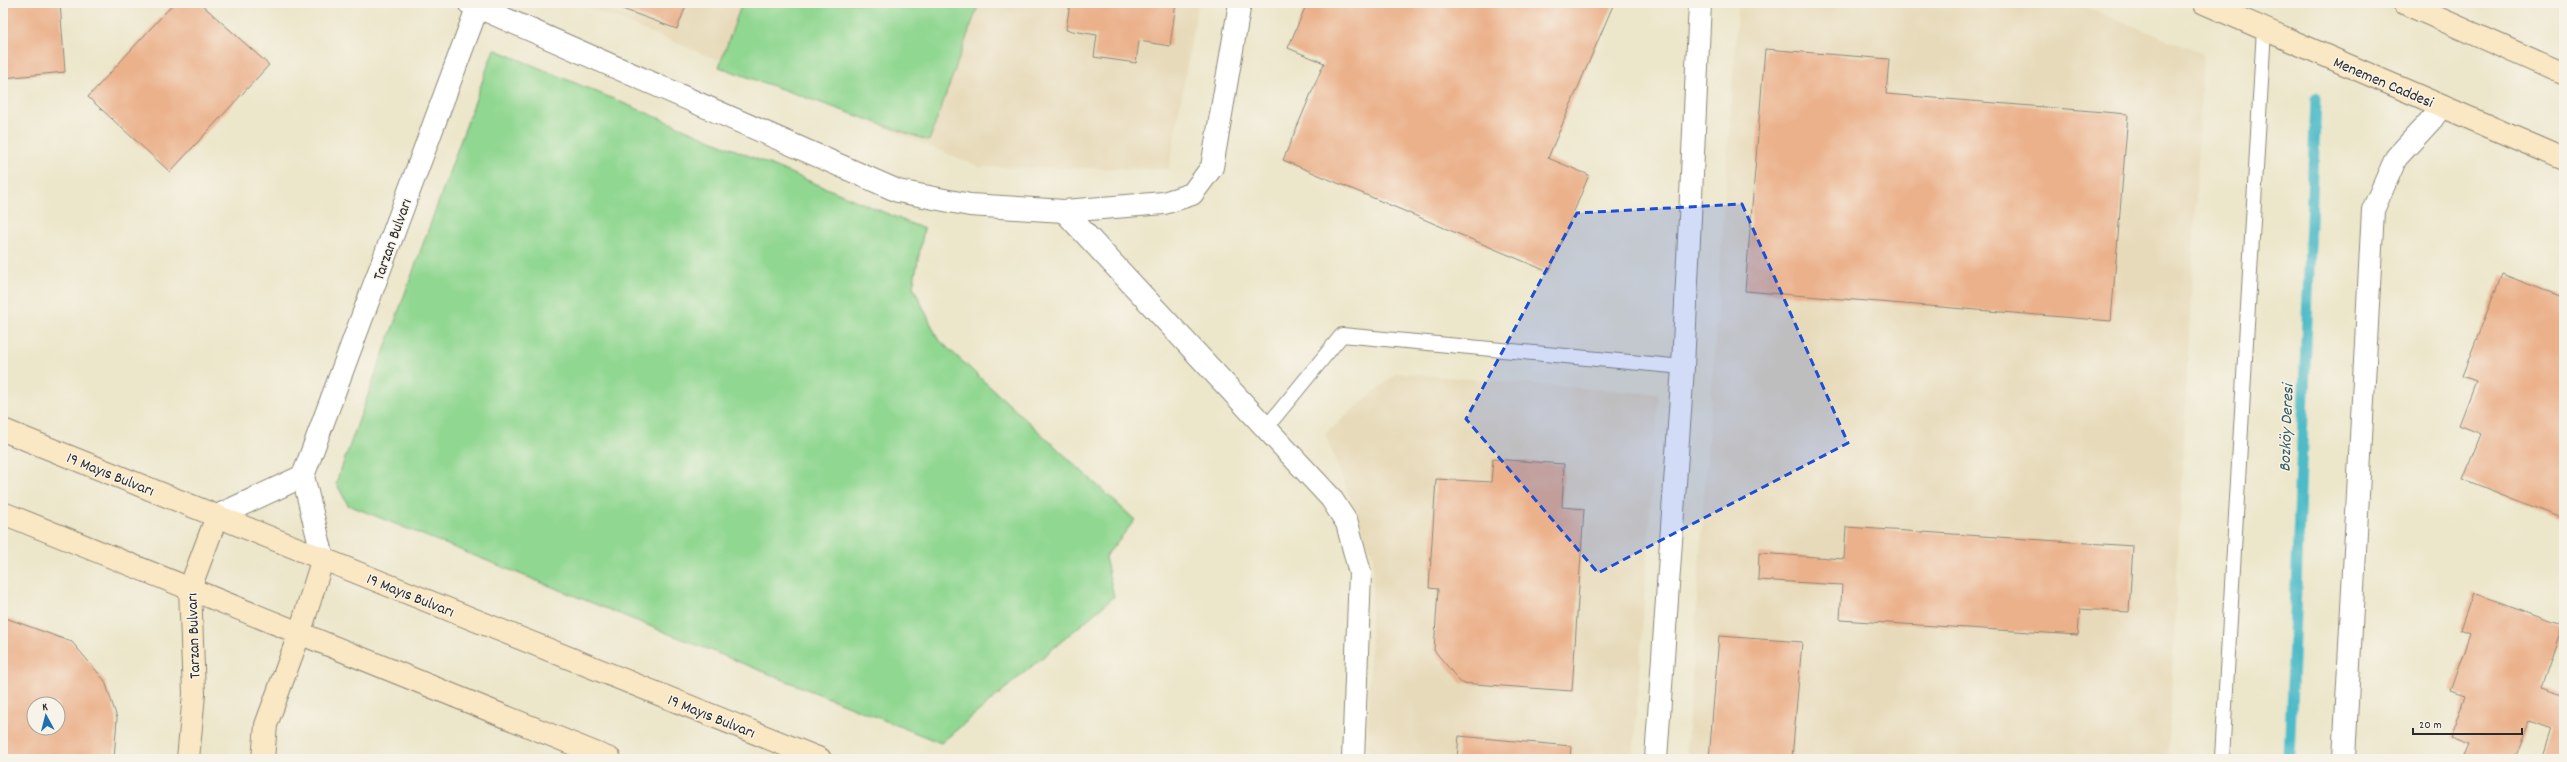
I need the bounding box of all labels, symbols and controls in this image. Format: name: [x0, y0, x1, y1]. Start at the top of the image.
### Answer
street label: Menemen Caddesi: [2329, 52, 2437, 115]
street label: Tarzan Bulvarı: [368, 196, 419, 284]
water label: Bozköy Deresi: [2274, 381, 2302, 472]
street label: 19 Mayıs Bulvarı: [63, 447, 157, 503]
street label: 19 Mayıs Bulvarı: [363, 568, 457, 624]
street label: Tarzan Bulvarı: [182, 593, 207, 679]
street label: 19 Mayıs Bulvarı: [664, 689, 758, 745]
north arrow: [26, 696, 66, 736]
text: K: [42, 700, 49, 716]
scale bar: [2413, 710, 2522, 736]
text: 20 m: [2419, 717, 2442, 734]

